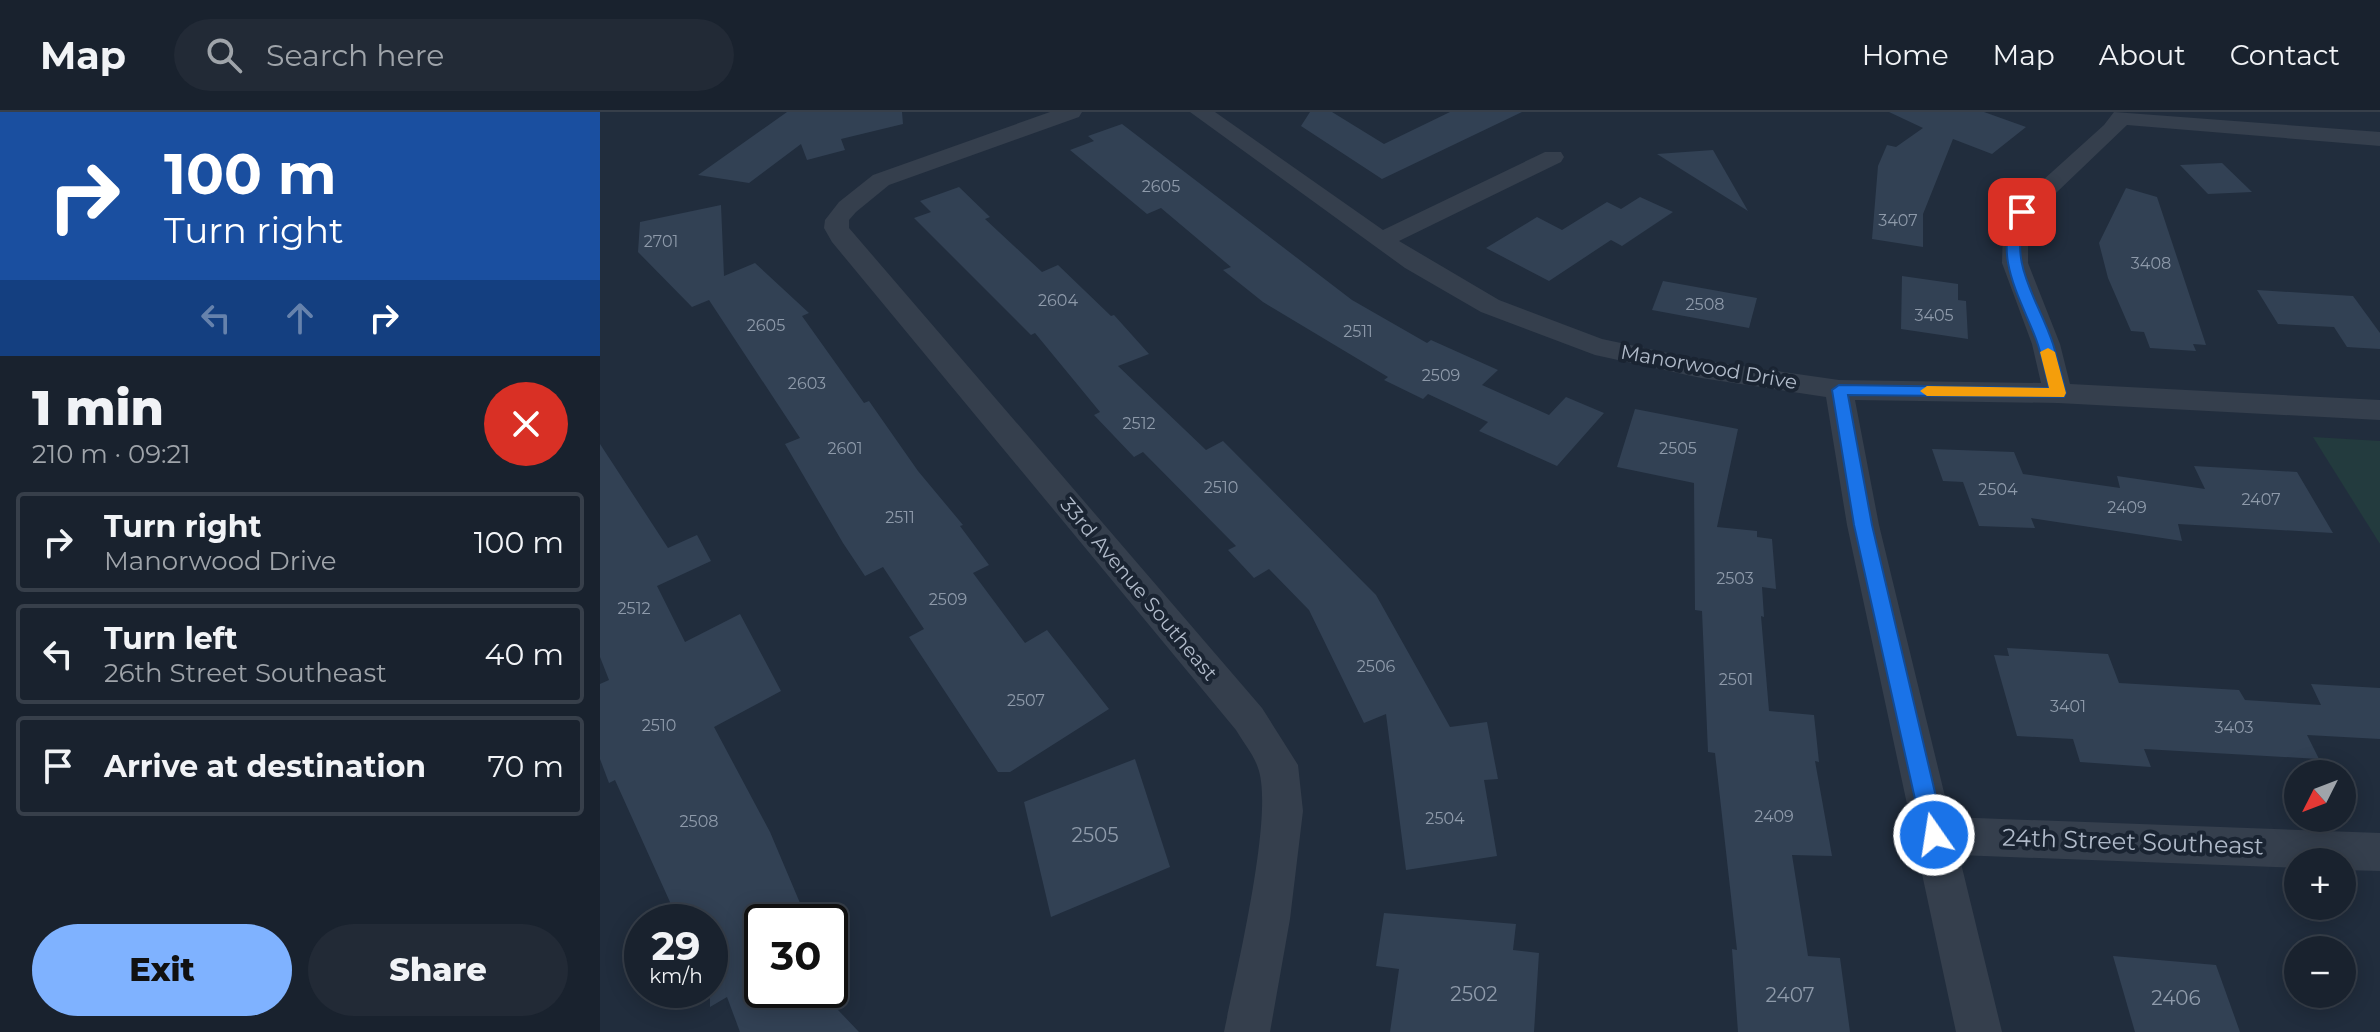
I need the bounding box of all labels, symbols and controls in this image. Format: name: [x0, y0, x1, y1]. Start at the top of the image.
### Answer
search box: [174, 19, 734, 91]
text: Map: [40, 32, 126, 79]
icon: search: [202, 33, 246, 77]
text: Search here: [266, 37, 444, 74]
text: Home: [1862, 38, 1949, 72]
text: Map: [1993, 38, 2055, 72]
text: About: [2099, 38, 2186, 72]
text: Contact: [2230, 38, 2340, 72]
text: 100 m: [164, 140, 337, 208]
icon: right: [32, 144, 136, 248]
house number: 2605: [1142, 177, 1180, 196]
pin: [1988, 178, 2056, 246]
icon: arrive: [2000, 190, 2044, 234]
text: Turn right: [164, 208, 344, 252]
house number: 3407: [1878, 211, 1918, 230]
house number: 2701: [644, 232, 678, 251]
house number: 3408: [2131, 254, 2171, 273]
house number: 2604: [1038, 291, 1078, 310]
house number: 2508: [1686, 295, 1724, 314]
icon: left: [194, 296, 238, 340]
icon: ahead: [278, 296, 322, 340]
icon: right: [362, 296, 406, 340]
house number: 3405: [1914, 306, 1954, 325]
house number: 2605: [747, 316, 785, 335]
house number: 2511: [1343, 322, 1373, 341]
street label: Manorwood Drive: [1619, 340, 1799, 394]
house number: 2509: [1422, 366, 1460, 385]
house number: 2603: [788, 374, 826, 393]
text: 1 min: [32, 379, 164, 437]
button: close: [484, 382, 568, 466]
house number: 2512: [1122, 414, 1156, 433]
text: 210 m · 09:21: [32, 438, 191, 470]
house number: 2601: [827, 439, 863, 458]
house number: 2505: [1659, 439, 1697, 458]
house number: 2510: [1204, 478, 1238, 497]
house number: 2504: [1978, 480, 2018, 499]
house number: 2407: [2241, 490, 2281, 509]
street label: 33rd Avenue Southeast: [1056, 493, 1222, 685]
house number: 2409: [2107, 498, 2147, 517]
text: Turn right: [104, 508, 261, 545]
house number: 2511: [885, 508, 915, 527]
icon: right: [36, 520, 80, 564]
text: 100 m: [474, 524, 564, 561]
text: Manorwood Drive: [104, 545, 336, 577]
house number: 2503: [1716, 569, 1754, 588]
house number: 2509: [929, 590, 967, 609]
house number: 2512: [617, 599, 651, 618]
text: Turn left: [104, 620, 237, 657]
icon: left: [36, 632, 80, 676]
text: 40 m: [485, 636, 564, 673]
text: 26th Street Southeast: [104, 657, 387, 689]
house number: 2506: [1357, 657, 1395, 676]
house number: 2501: [1719, 670, 1753, 689]
house number: 2507: [1007, 691, 1045, 710]
house number: 3401: [2050, 697, 2086, 716]
house number: 2510: [642, 716, 676, 735]
house number: 3403: [2214, 718, 2254, 737]
icon: arrive: [36, 744, 80, 788]
text: Arrive at destination: [104, 748, 426, 785]
text: 70 m: [487, 748, 564, 785]
north arrow: [2284, 760, 2356, 832]
map controls: [2284, 760, 2356, 1008]
position arrow: [1892, 793, 1976, 877]
house number: 2409: [1754, 807, 1794, 826]
house number: 2504: [1425, 809, 1465, 828]
house number: 2508: [680, 812, 718, 831]
street label: 24th Street Southeast: [2002, 822, 2265, 861]
house number: 2505: [1071, 823, 1119, 847]
button: +: [2284, 848, 2356, 920]
speed limit sign: 30: [744, 904, 848, 1008]
text: 29: [651, 921, 701, 970]
button: Exit: [32, 924, 292, 1016]
button: Share: [308, 924, 568, 1016]
button: −: [2284, 936, 2356, 1008]
text: km/h: [649, 964, 703, 988]
house number: 2502: [1450, 982, 1498, 1006]
house number: 2407: [1766, 983, 1815, 1007]
house number: 2406: [2151, 986, 2201, 1010]

